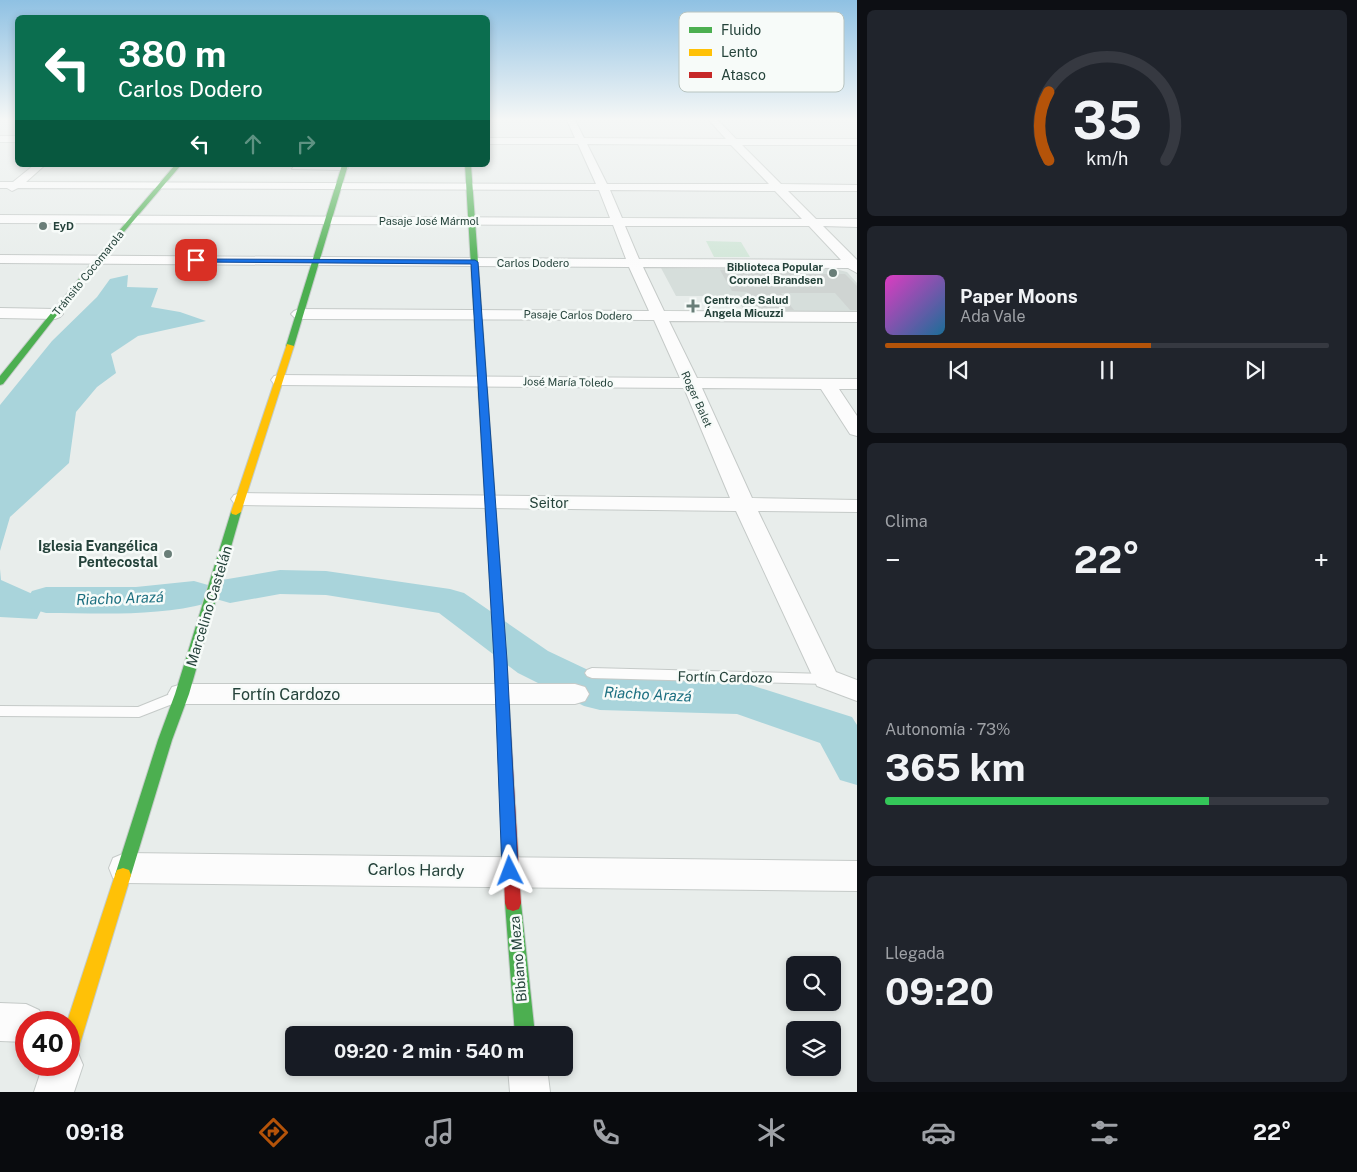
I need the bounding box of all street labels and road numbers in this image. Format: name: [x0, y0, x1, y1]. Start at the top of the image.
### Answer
street label: Pasaje José Mármol: [379, 215, 479, 227]
street label: Tránsito Cocomarola: [50, 228, 126, 318]
street label: Carlos Dodero: [497, 257, 569, 269]
street label: Pasaje Carlos Dodero: [524, 308, 632, 322]
street label: Roger Balet: [679, 369, 715, 429]
street label: José María Toledo: [523, 375, 613, 389]
street label: Seitor: [529, 495, 569, 511]
street label: Marcelino Castelán: [183, 544, 235, 668]
street label: Fortín Cardozo: [677, 668, 773, 686]
street label: Fortín Cardozo: [232, 685, 340, 704]
street label: Carlos Hardy: [368, 860, 465, 880]
street label: Bibiano Meza: [506, 915, 530, 1003]

